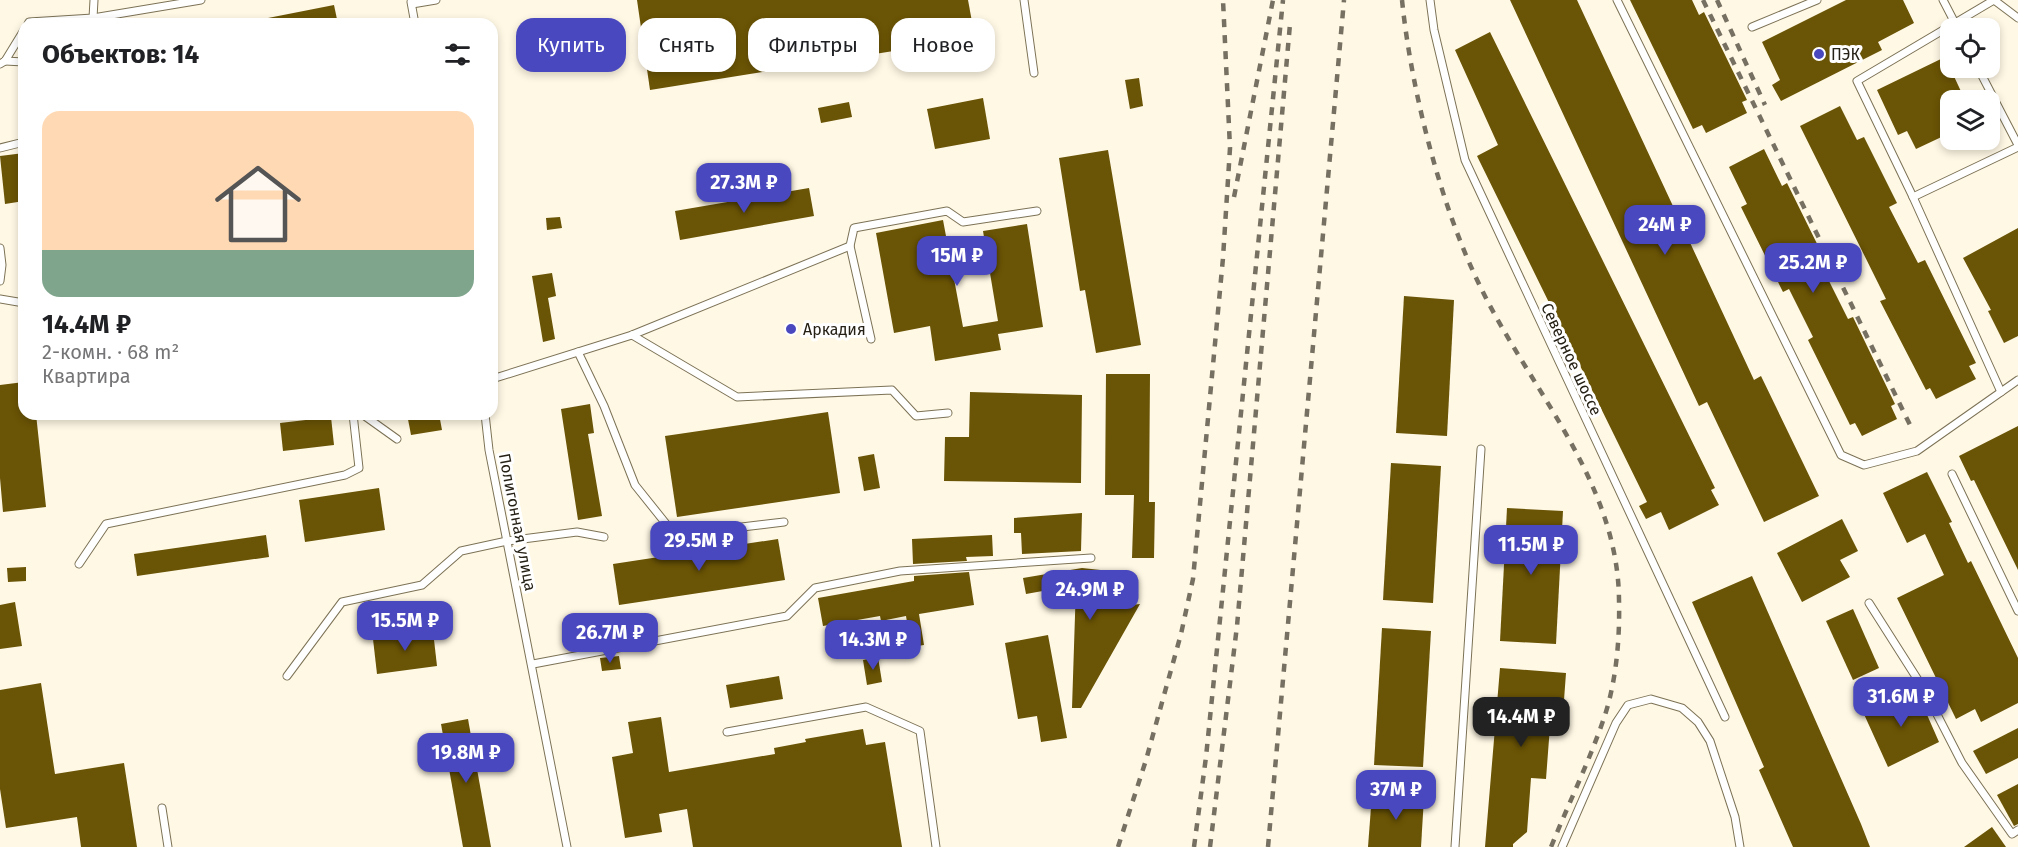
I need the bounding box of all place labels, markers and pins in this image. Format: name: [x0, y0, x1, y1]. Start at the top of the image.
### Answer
place label: ПЭК: [1831, 45, 1860, 64]
marker: ПЭК: [1812, 47, 1826, 61]
pin: 27.3M ₽: [689, 163, 799, 214]
pin: 24M ₽: [1623, 205, 1707, 256]
pin: 15M ₽: [915, 236, 999, 287]
pin: 25.2M ₽: [1758, 243, 1868, 294]
place label: Аркадия: [803, 320, 866, 339]
marker: Аркадия: [784, 322, 798, 336]
pin: 29.5M ₽: [644, 521, 754, 572]
pin: 11.5M ₽: [1476, 525, 1586, 576]
pin: 24.9M ₽: [1035, 570, 1145, 621]
pin: 15.5M ₽: [350, 601, 460, 652]
pin: 26.7M ₽: [555, 613, 665, 664]
pin: 14.3M ₽: [818, 620, 928, 671]
pin: 31.6M ₽: [1846, 677, 1956, 728]
pin: 14.4M ₽: [1466, 697, 1576, 748]
pin: 19.8M ₽: [411, 733, 521, 784]
pin: 37M ₽: [1354, 770, 1438, 821]

